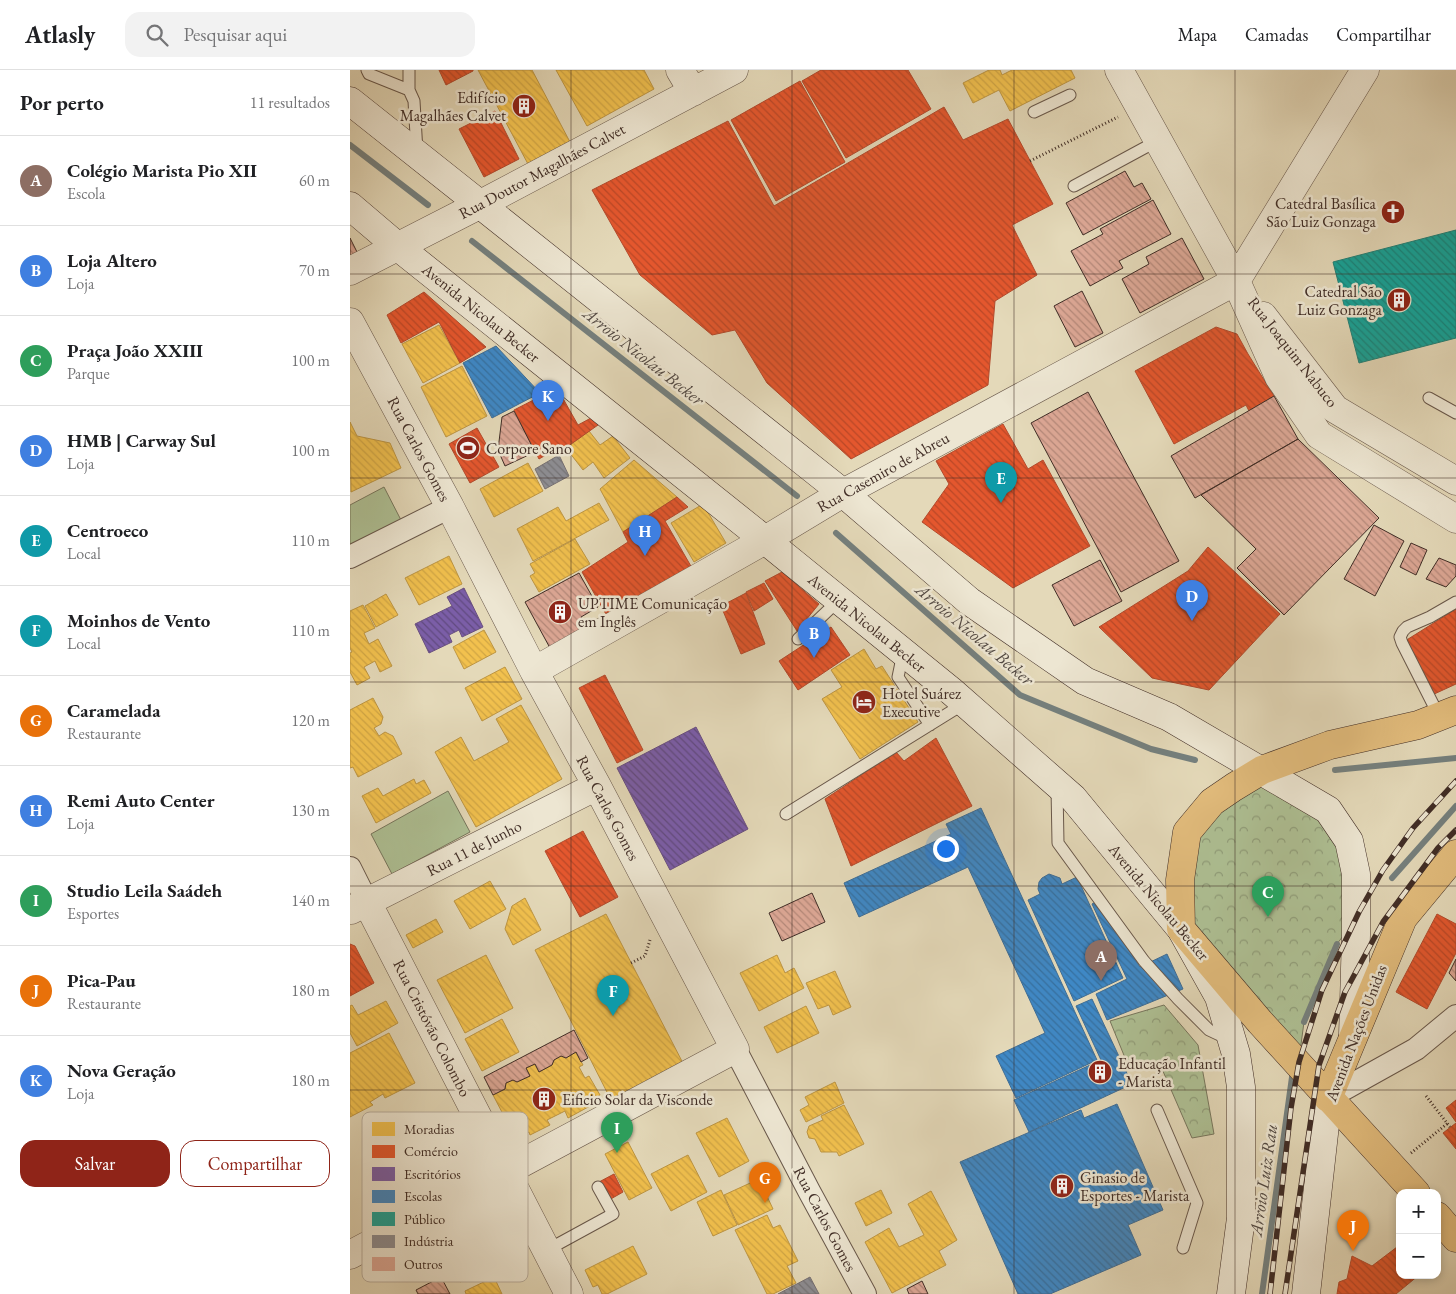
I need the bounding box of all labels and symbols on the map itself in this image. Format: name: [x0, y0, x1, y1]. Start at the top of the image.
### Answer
place label: Edifício Magalhães Calvet: [400, 87, 506, 126]
building icon: Edifício Magalhães Calvet: [511, 93, 537, 119]
street label: Rua Doutor Magalhães Calvet: [455, 118, 629, 224]
place label: Catedral Basílica São Luiz Gonzaga: [1266, 193, 1377, 232]
church icon: Catedral Basílica São Luiz Gonzaga: [1380, 199, 1406, 225]
street label: Avenida Nicolau Becker: [417, 258, 545, 368]
place label: Catedral São Luiz Gonzaga: [1297, 281, 1383, 320]
building icon: Catedral São Luiz Gonzaga: [1386, 287, 1412, 313]
street label: Rua Joaquim Nabuco: [1243, 292, 1343, 412]
water label: Arroio Nicolau Becker: [577, 300, 710, 411]
pin: K: [532, 380, 564, 421]
street label: Rua Carlos Gomes: [382, 393, 456, 505]
street label: Rua Casemiro de Abreu: [813, 427, 953, 517]
sports icon: Corpore Sano: [455, 435, 481, 461]
place label: Corpore Sano: [486, 438, 572, 459]
pin: E: [985, 462, 1017, 503]
pin: H: [629, 515, 661, 556]
street label: Avenida Nicolau Becker: [804, 570, 930, 676]
water label: Arroio Nicolau Becker: [910, 577, 1040, 691]
pin: D: [1176, 580, 1208, 621]
place label: UPTIME Comunicação em Inglês: [578, 593, 727, 632]
building icon: UPTIME Comunicação em Inglês: [547, 599, 573, 625]
pin: B: [798, 617, 830, 658]
place label: Hotel Suárez Executive: [882, 683, 961, 722]
hotel icon: Hotel Suárez Executive: [851, 689, 877, 715]
street label: Rua Carlos Gomes: [571, 752, 645, 864]
street label: Rua 11 de Junho: [423, 815, 525, 881]
your location: [933, 836, 959, 862]
street label: Avenida Nicolau Becker: [1103, 838, 1214, 965]
pin: C: [1252, 876, 1284, 917]
pin: A: [1085, 940, 1117, 981]
street label: Rua Cristóvão Colombo: [388, 956, 476, 1100]
street label: Avenida Nações Unidas: [1320, 962, 1392, 1105]
pin: F: [597, 975, 629, 1016]
place label: Educação Infantil - Marista: [1118, 1053, 1226, 1092]
building icon: Educação Infantil - Marista: [1087, 1059, 1113, 1085]
building icon: Eificio Solar da Visconde: [531, 1086, 557, 1112]
place label: Eificio Solar da Visconde: [562, 1089, 713, 1110]
legend: [362, 1112, 528, 1282]
pin: I: [601, 1112, 633, 1153]
text: Moradias: [404, 1120, 455, 1138]
water label: Arroio Luiz Rau: [1243, 1122, 1282, 1240]
text: Comércio: [404, 1142, 458, 1160]
pin: G: [749, 1162, 781, 1203]
street label: Rua Carlos Gomes: [788, 1163, 862, 1275]
text: Escritórios: [404, 1165, 461, 1183]
place label: Ginasio de Esportes - Marista: [1080, 1167, 1190, 1206]
building icon: Ginasio de Esportes - Marista: [1049, 1173, 1075, 1199]
text: Escolas: [404, 1187, 443, 1205]
text: Público: [404, 1210, 445, 1228]
pin: J: [1337, 1210, 1369, 1251]
text: Indústria: [404, 1232, 454, 1250]
text: Outros: [404, 1255, 443, 1273]

